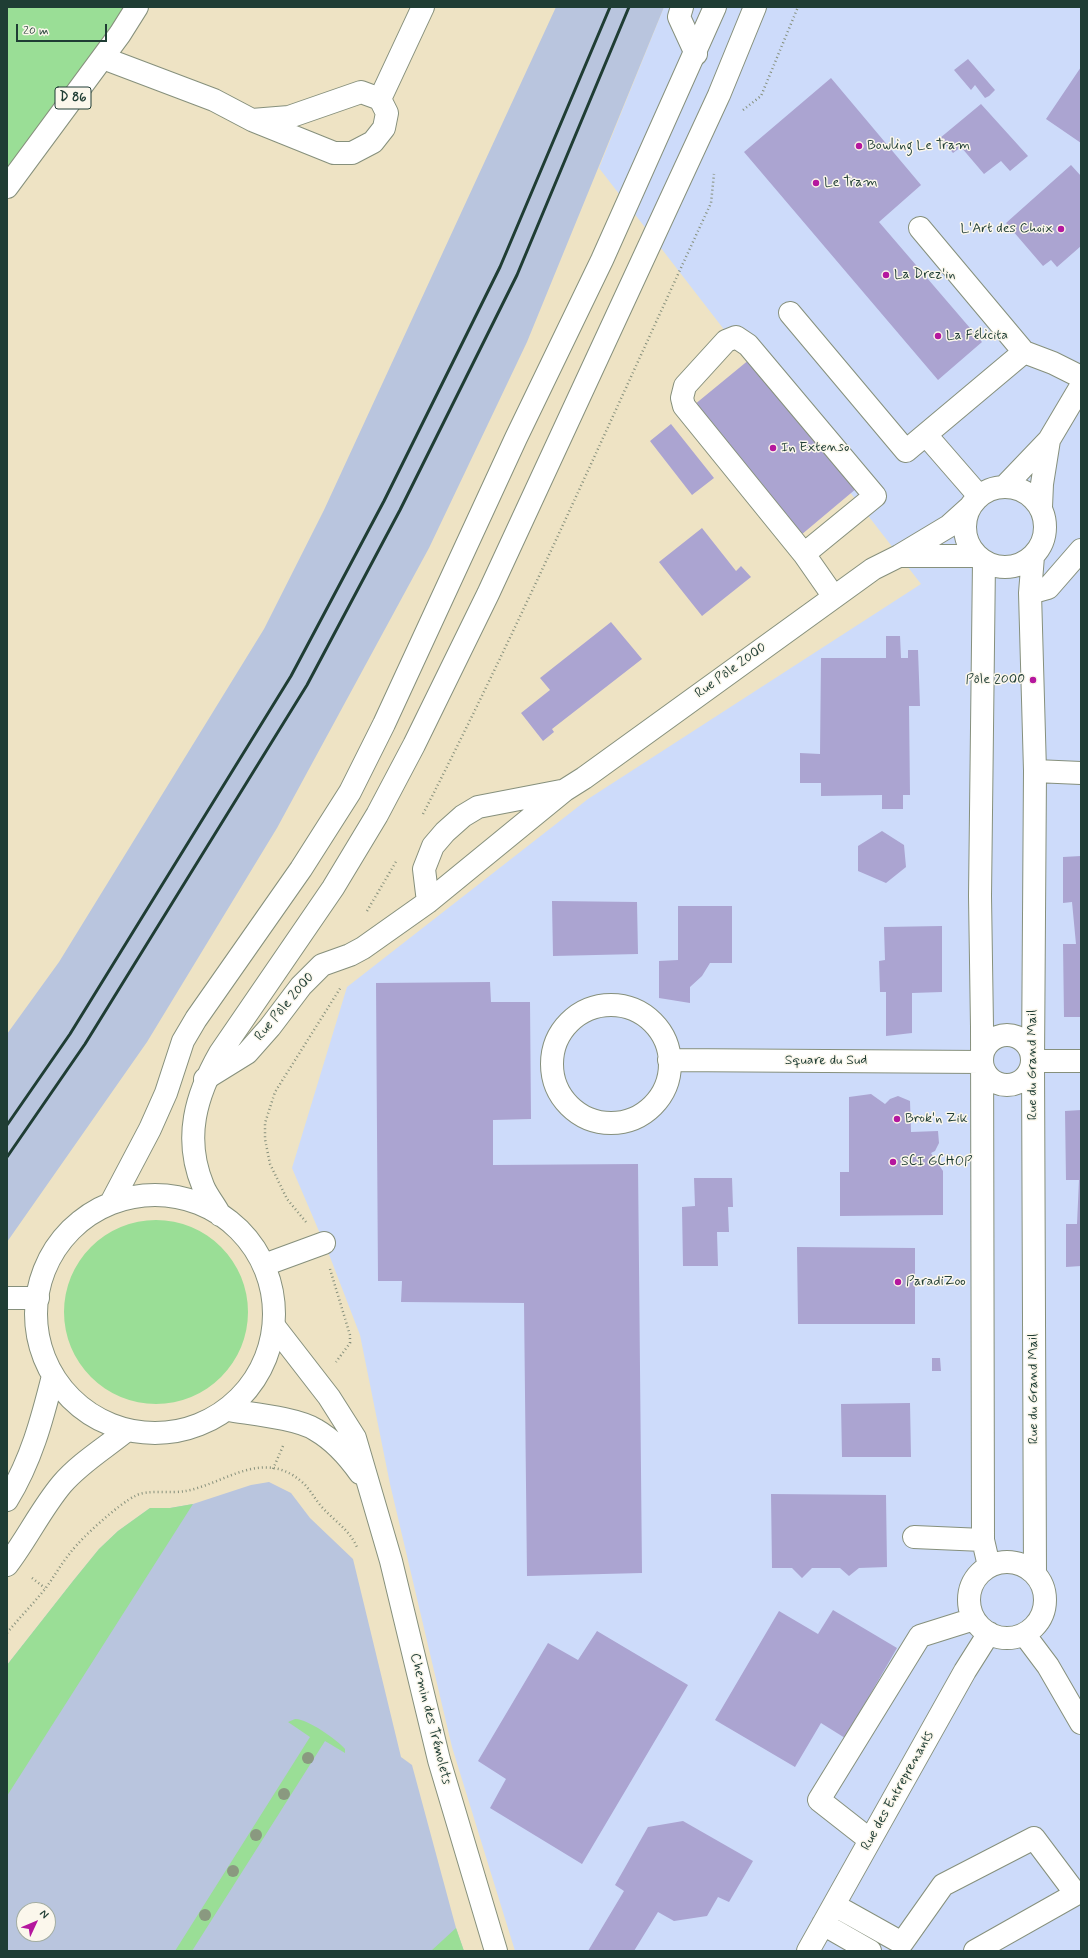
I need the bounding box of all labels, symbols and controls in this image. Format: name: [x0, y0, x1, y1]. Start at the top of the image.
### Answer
scale bar: [18, 16, 109, 42]
text: 20 m: [23, 23, 49, 39]
road number: D 86: [55, 87, 91, 109]
place label: Bowling Le Tram: [867, 138, 970, 154]
marker: Bowling Le Tram: [854, 141, 864, 151]
place label: Le Tram: [824, 175, 878, 191]
marker: Le Tram: [811, 178, 821, 188]
place label: L'Art des Choix: [960, 221, 1053, 237]
marker: L'Art des Choix: [1056, 224, 1066, 234]
place label: La Drez'in: [894, 267, 955, 283]
marker: La Drez'in: [881, 270, 891, 280]
place label: La Félicita: [946, 328, 1008, 344]
marker: La Félicita: [933, 331, 943, 341]
place label: In Extenso: [781, 440, 849, 456]
marker: In Extenso: [768, 443, 778, 453]
street label: Rue Pôle 2000: [692, 639, 770, 703]
place label: Pôle 2000: [965, 672, 1025, 688]
marker: Pôle 2000: [1028, 675, 1038, 685]
street label: Rue Pôle 2000: [252, 969, 318, 1045]
street label: Rue du Grand Mail: [1025, 1010, 1041, 1120]
street label: Square du Sud: [785, 1053, 867, 1069]
place label: Brok'n Zik: [905, 1111, 968, 1127]
marker: Brok'n Zik: [892, 1114, 902, 1124]
place label: SCI GCHOP: [901, 1154, 972, 1170]
marker: SCI GCHOP: [888, 1157, 898, 1167]
place label: ParadiZoo: [906, 1274, 966, 1290]
marker: ParadiZoo: [893, 1277, 903, 1287]
street label: Rue du Grand Mail: [1026, 1334, 1042, 1444]
street label: Chemin des Trémolets: [406, 1652, 454, 1786]
street label: Rue des Entreprenants: [858, 1728, 938, 1854]
north arrow: [16, 1902, 56, 1942]
text: N: [36, 1907, 51, 1922]

